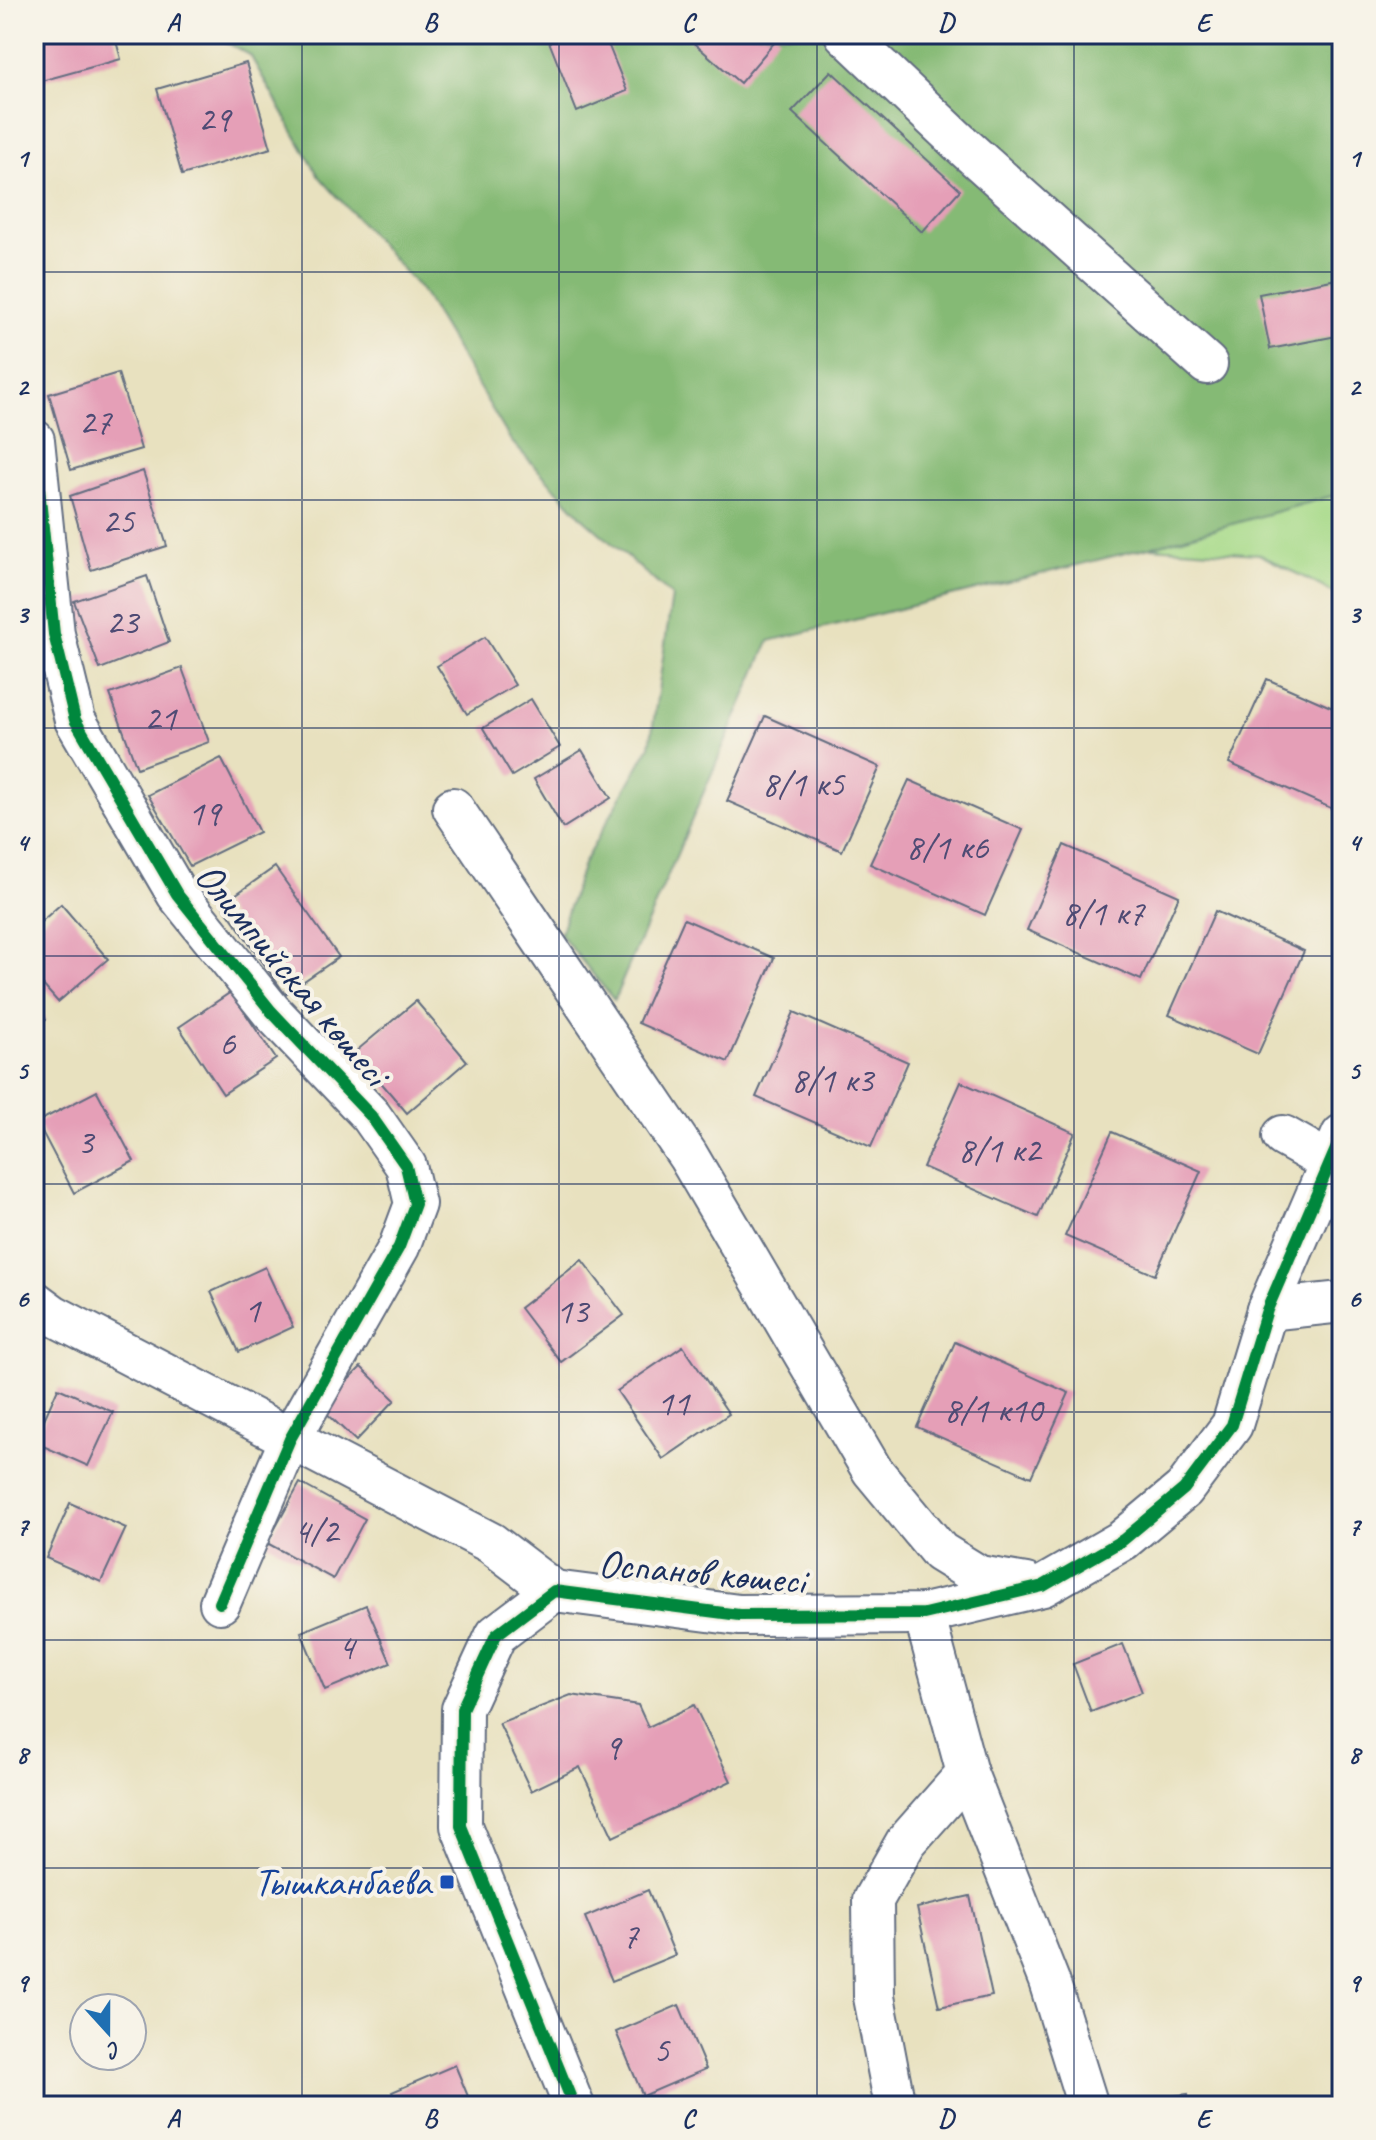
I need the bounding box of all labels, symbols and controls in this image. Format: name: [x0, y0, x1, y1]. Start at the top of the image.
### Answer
text: A: [166, 6, 181, 39]
text: B: [423, 6, 439, 39]
text: C: [682, 6, 698, 39]
text: D: [938, 6, 956, 39]
text: E: [1196, 6, 1214, 39]
house number: 29: [198, 96, 233, 142]
text: 1: [16, 142, 31, 175]
text: 1: [1348, 142, 1363, 175]
text: 2: [16, 370, 30, 403]
text: 2: [1348, 370, 1362, 403]
house number: 27: [79, 399, 113, 445]
house number: 25: [102, 498, 136, 544]
text: 3: [16, 598, 30, 631]
text: 3: [1348, 598, 1362, 631]
house number: 23: [106, 599, 141, 645]
house number: 21: [144, 695, 178, 741]
house number: 8/1 к5: [762, 761, 846, 807]
house number: 19: [188, 790, 223, 836]
house number: 8/1 к6: [906, 824, 990, 870]
text: 4: [16, 826, 31, 859]
text: 4: [1348, 826, 1363, 859]
street label: Олимпийская көшесі: [184, 852, 403, 1099]
house number: 8/1 к7: [1062, 890, 1146, 936]
house number: 6: [219, 1020, 237, 1066]
text: 5: [16, 1054, 30, 1087]
text: 5: [1348, 1054, 1362, 1087]
house number: 8/1 к3: [791, 1057, 876, 1103]
house number: 3: [77, 1119, 96, 1165]
house number: 8/1 к2: [958, 1127, 1043, 1173]
text: 6: [16, 1282, 30, 1315]
text: 6: [1348, 1282, 1362, 1315]
house number: 1: [244, 1287, 262, 1333]
house number: 13: [556, 1288, 591, 1334]
house number: 11: [657, 1380, 691, 1426]
house number: 8/1 к10: [944, 1387, 1045, 1433]
house number: 4/2: [294, 1508, 341, 1554]
text: 7: [16, 1510, 30, 1543]
text: 7: [1348, 1510, 1362, 1543]
street label: Оспанов көшесі: [597, 1538, 812, 1606]
house number: 4: [338, 1624, 358, 1670]
house number: 9: [604, 1724, 623, 1770]
text: 8: [16, 1738, 31, 1771]
text: 8: [1348, 1738, 1363, 1771]
place label: Тышканбаева: [254, 1857, 434, 1907]
marker: Тышканбаева: [438, 1873, 456, 1891]
house number: 7: [622, 1913, 640, 1959]
text: 9: [16, 1966, 30, 1999]
text: 9: [1348, 1966, 1362, 1999]
north arrow: [68, 1992, 148, 2072]
house number: 5: [653, 2027, 671, 2073]
text: С: [102, 2035, 125, 2066]
text: A: [166, 2102, 181, 2135]
text: B: [423, 2102, 439, 2135]
text: C: [682, 2102, 698, 2135]
text: D: [938, 2102, 956, 2135]
text: E: [1196, 2102, 1214, 2135]

